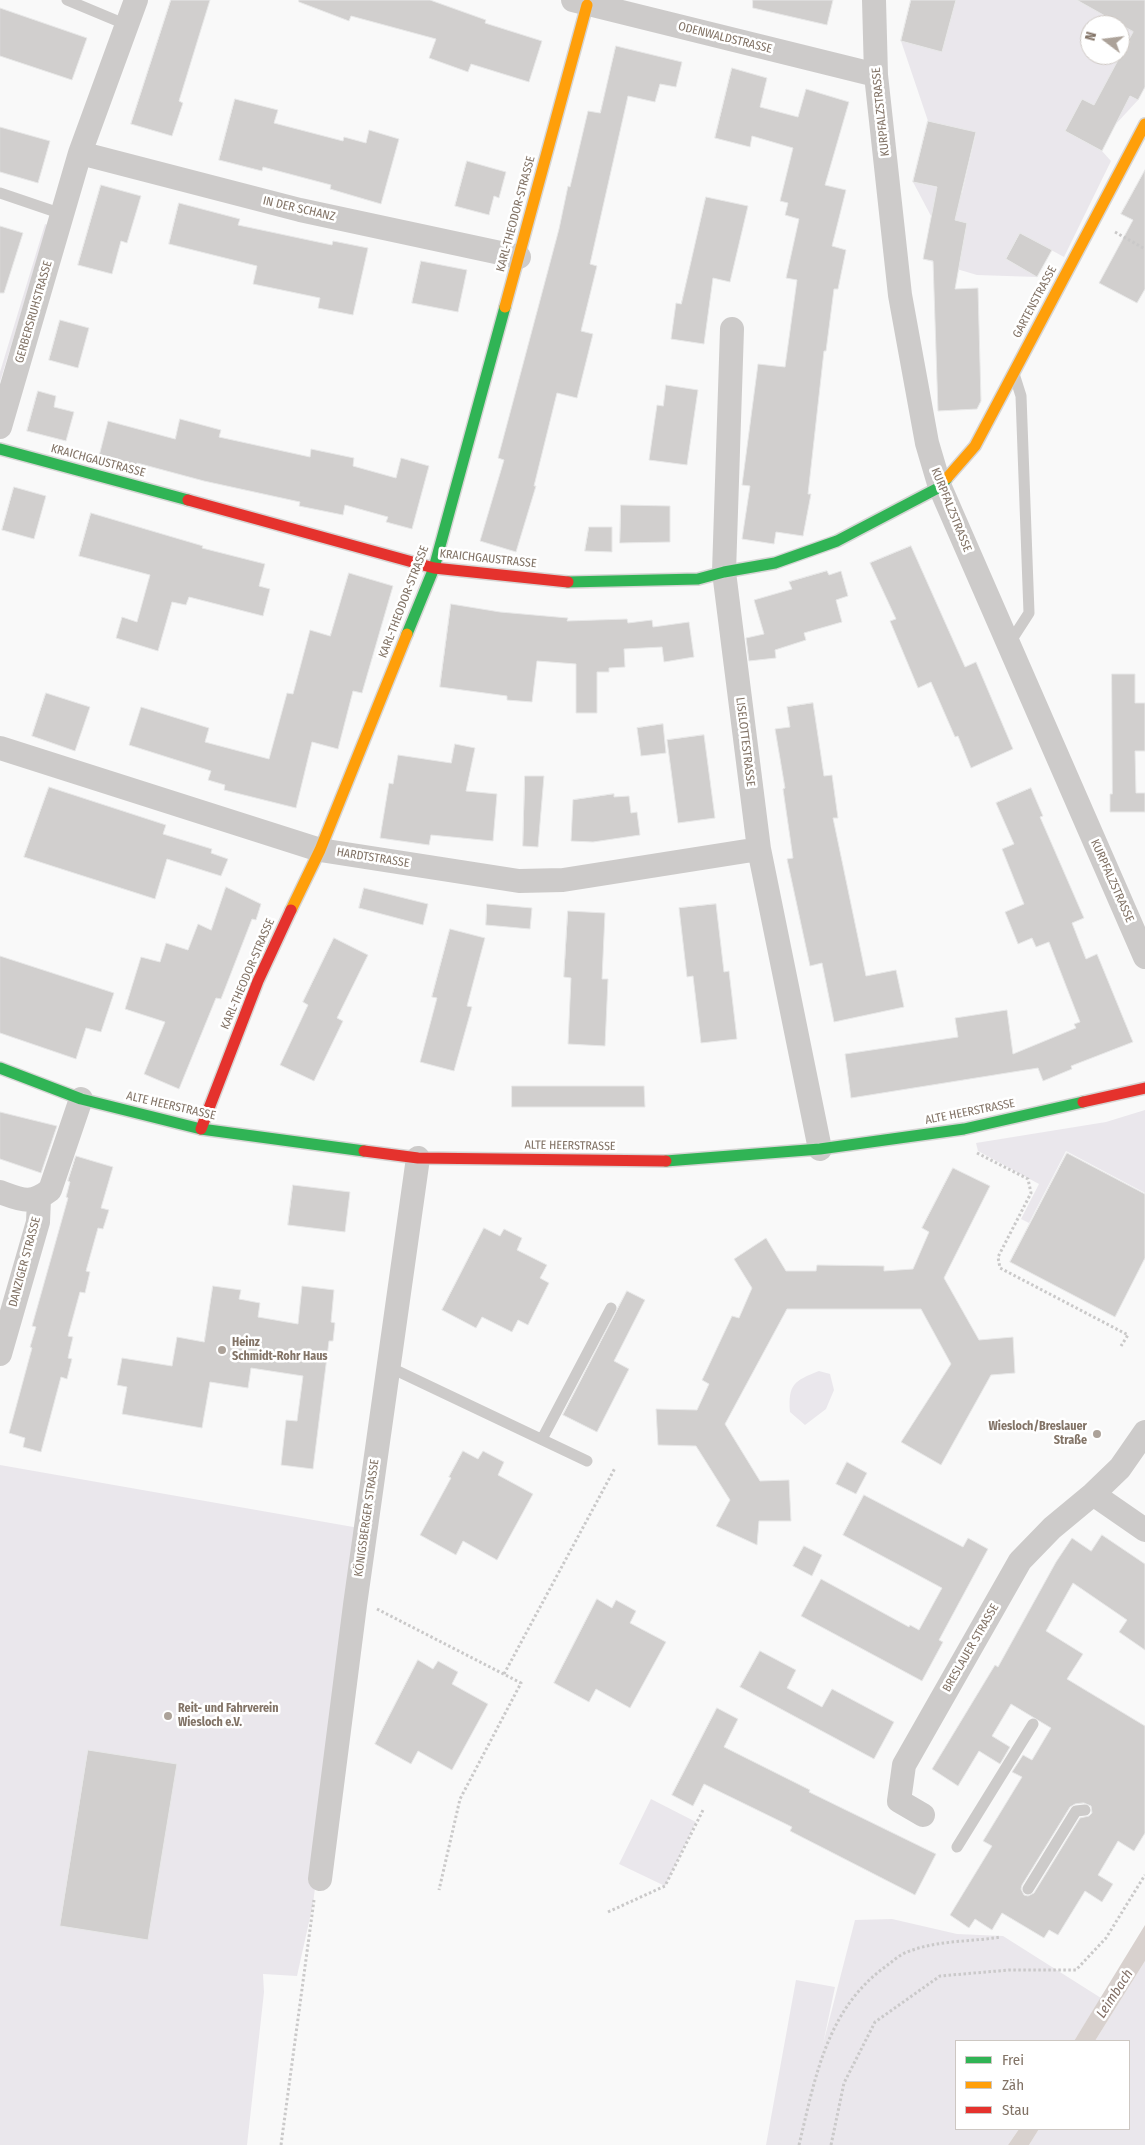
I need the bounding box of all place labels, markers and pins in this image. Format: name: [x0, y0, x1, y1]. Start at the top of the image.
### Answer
place label: Heinz Schmidt-Rohr Haus: [232, 1336, 328, 1364]
marker: Heinz Schmidt-Rohr Haus: [216, 1344, 228, 1356]
place label: Wiesloch/Breslauer Straße: [989, 1420, 1087, 1448]
marker: Wiesloch/Breslauer Straße: [1091, 1428, 1103, 1440]
place label: Reit- und Fahrverein Wiesloch e.V.: [178, 1702, 278, 1730]
marker: Reit- und Fahrverein Wiesloch e.V.: [162, 1710, 174, 1722]

